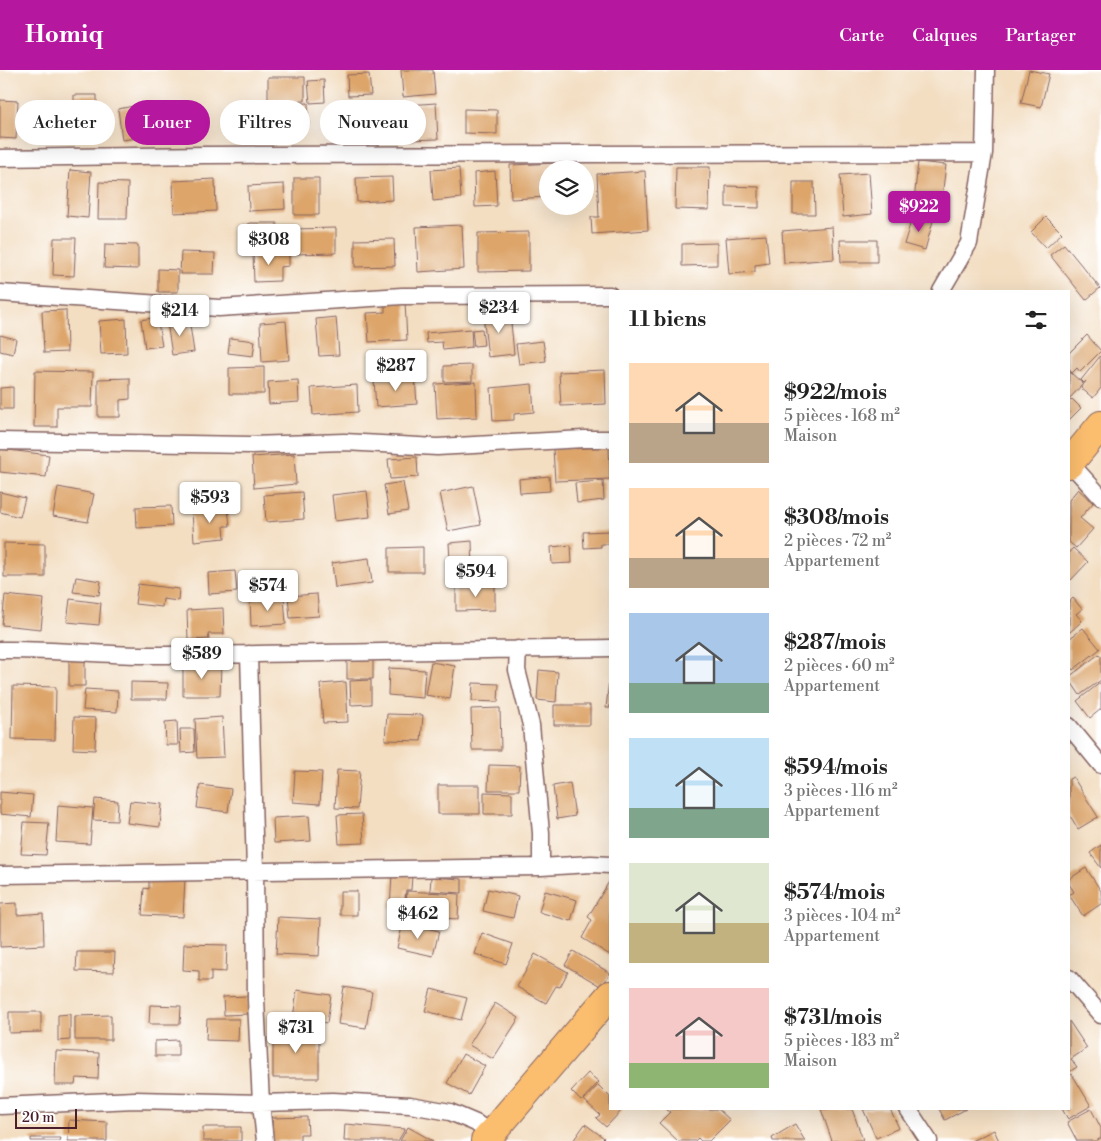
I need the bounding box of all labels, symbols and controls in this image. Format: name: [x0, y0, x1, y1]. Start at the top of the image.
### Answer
text: Homiq: [25, 20, 103, 50]
text: Carte: [839, 24, 884, 47]
text: Calques: [912, 24, 977, 47]
text: Partager: [1005, 24, 1076, 47]
chip: Acheter: [15, 100, 115, 145]
chip: Louer: [125, 100, 210, 145]
chip: Filtres: [220, 100, 310, 145]
chip: Nouveau: [320, 100, 426, 145]
map controls: [539, 160, 594, 215]
button: layers: [539, 160, 594, 215]
pin: $922: [889, 190, 949, 233]
text: $922: [899, 197, 939, 217]
pin: $308: [239, 224, 299, 266]
text: $308: [249, 230, 289, 250]
pin: $234: [469, 292, 529, 334]
pin: $214: [150, 294, 210, 337]
text: $234: [479, 298, 519, 318]
text: $214: [161, 301, 199, 321]
icon: filters: [1022, 306, 1050, 334]
text: 11 biens: [629, 307, 706, 333]
pin: $287: [366, 350, 426, 392]
text: $287: [377, 356, 415, 376]
text: $922/mois: [784, 380, 887, 406]
icon: home: [669, 383, 729, 443]
text: 5 pièces · 168 m²: [784, 406, 900, 426]
text: Maison: [784, 426, 837, 446]
pin: $593: [180, 482, 240, 524]
text: $593: [190, 488, 230, 508]
text: $308/mois: [784, 505, 889, 531]
icon: home: [669, 508, 729, 568]
text: 2 pièces · 72 m²: [784, 531, 891, 551]
text: Appartement: [784, 551, 880, 571]
pin: $594: [446, 556, 506, 598]
text: $594: [456, 562, 496, 582]
pin: $574: [238, 570, 298, 612]
text: $574: [249, 576, 287, 596]
text: $287/mois: [784, 630, 886, 656]
icon: home: [669, 633, 729, 693]
pin: $589: [172, 638, 232, 680]
text: $589: [182, 644, 222, 664]
text: 2 pièces · 60 m²: [784, 656, 895, 676]
text: Appartement: [784, 676, 880, 696]
text: $594/mois: [784, 755, 888, 781]
icon: home: [669, 758, 729, 818]
text: 3 pièces · 116 m²: [784, 781, 898, 801]
text: Appartement: [784, 801, 880, 821]
text: $574/mois: [784, 880, 885, 906]
icon: home: [669, 883, 729, 943]
pin: $462: [388, 898, 448, 940]
text: $462: [398, 904, 438, 924]
text: 3 pièces · 104 m²: [784, 906, 901, 926]
text: Appartement: [784, 926, 880, 946]
text: $731/mois: [784, 1005, 882, 1031]
icon: home: [669, 1008, 729, 1068]
pin: $731: [266, 1012, 326, 1054]
text: $731: [278, 1018, 314, 1038]
text: 5 pièces · 183 m²: [784, 1031, 899, 1051]
text: Maison: [784, 1051, 837, 1071]
scale bar: [15, 1106, 78, 1129]
text: 20 m: [22, 1109, 54, 1127]

